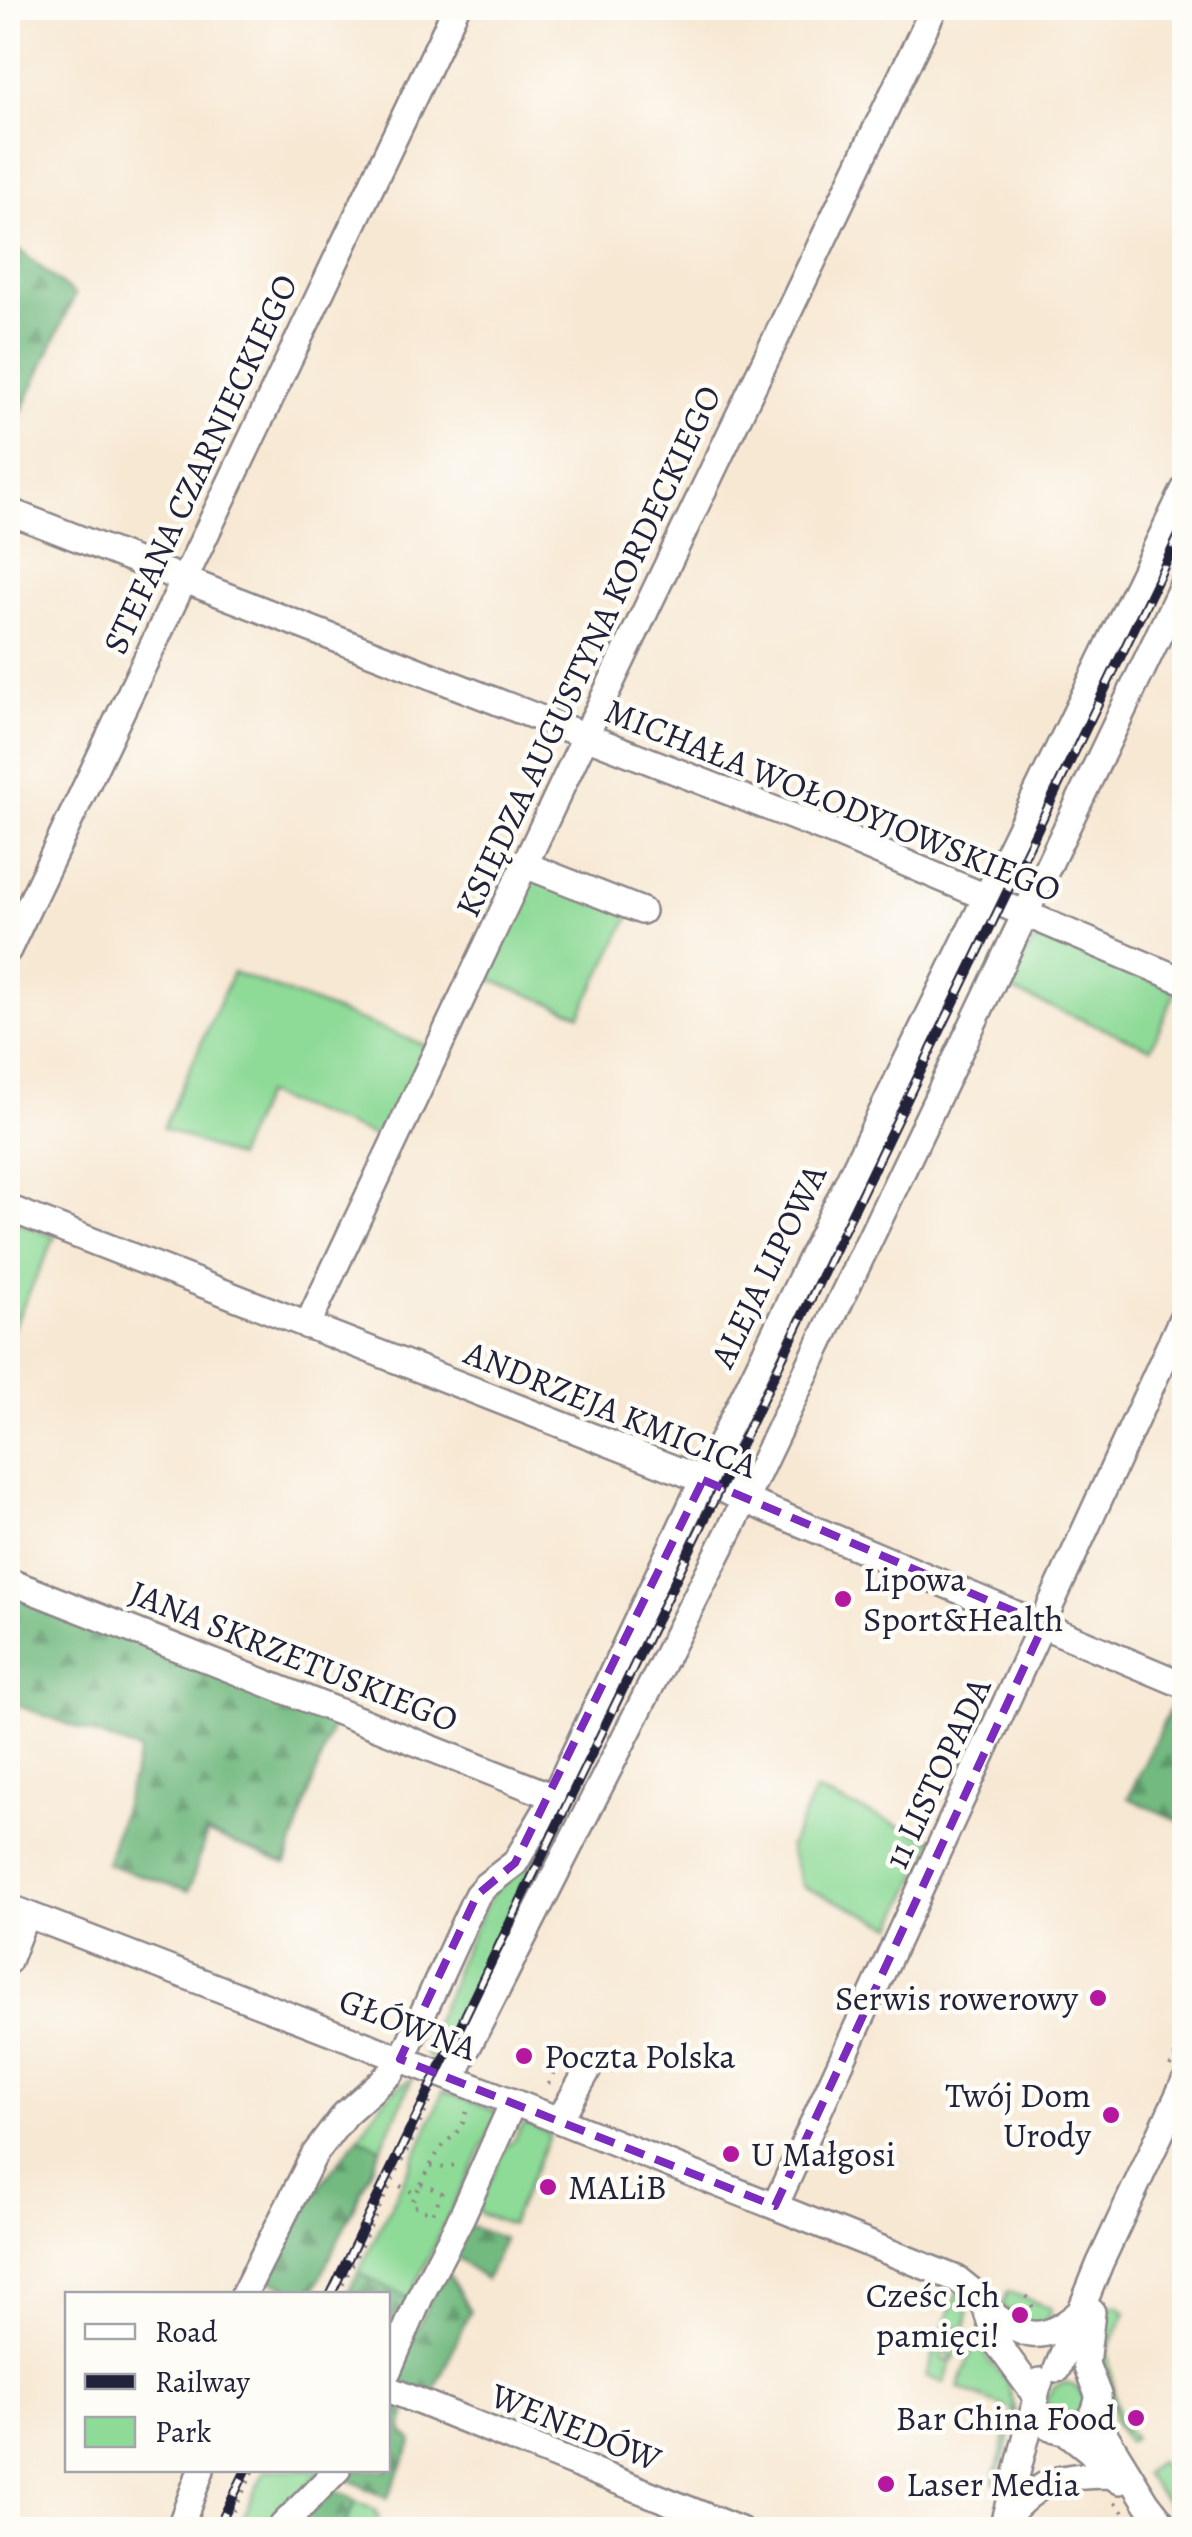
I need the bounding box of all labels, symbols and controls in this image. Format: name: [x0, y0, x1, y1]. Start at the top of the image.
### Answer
street label: STEFANA CZARNIECKIEGO: [91, 266, 309, 662]
street label: KSIĘDZA AUGUSTYNA KORDECKIEGO: [443, 378, 733, 924]
street label: MICHAŁA WOŁODYJOWSKIEGO: [598, 686, 1068, 914]
street label: ALEJA LIPOWA: [698, 1156, 838, 1376]
street label: ANDRZEJA KMICICA: [457, 1328, 765, 1490]
place label: Lipowa Sport&Health: [863, 1555, 1063, 1643]
street label: JANA SKRZETUSKIEGO: [123, 1568, 465, 1744]
marker: Lipowa Sport&Health: [832, 1588, 854, 1610]
street label: 11 LISTOPADA: [872, 1669, 1002, 1876]
place label: Serwis rowerowy: [835, 1974, 1078, 2022]
street label: GŁÓWNA: [332, 1976, 484, 2072]
marker: Serwis rowerowy: [1087, 1987, 1109, 2009]
place label: Poczta Polska: [544, 2032, 736, 2080]
marker: Poczta Polska: [513, 2045, 535, 2067]
place label: Twój Dom Urody: [945, 2071, 1091, 2159]
marker: Twój Dom Urody: [1100, 2104, 1122, 2126]
place label: U Małgosi: [751, 2130, 896, 2178]
marker: U Małgosi: [720, 2143, 742, 2165]
place label: MALiB: [568, 2163, 667, 2211]
marker: MALiB: [537, 2176, 559, 2198]
place label: Cześc Ich pamięci!: [866, 2271, 1000, 2359]
legend: [65, 2292, 390, 2472]
marker: Cześc Ich pamięci!: [1009, 2304, 1031, 2326]
text: Road: [155, 2312, 218, 2352]
text: Railway: [155, 2362, 251, 2402]
street label: WENEDÓW: [483, 2371, 669, 2483]
place label: Bar China Food: [896, 2394, 1116, 2442]
marker: Bar China Food: [1125, 2407, 1147, 2429]
text: Park: [155, 2412, 211, 2452]
place label: Laser Media: [906, 2460, 1080, 2508]
marker: Laser Media: [875, 2473, 897, 2495]

